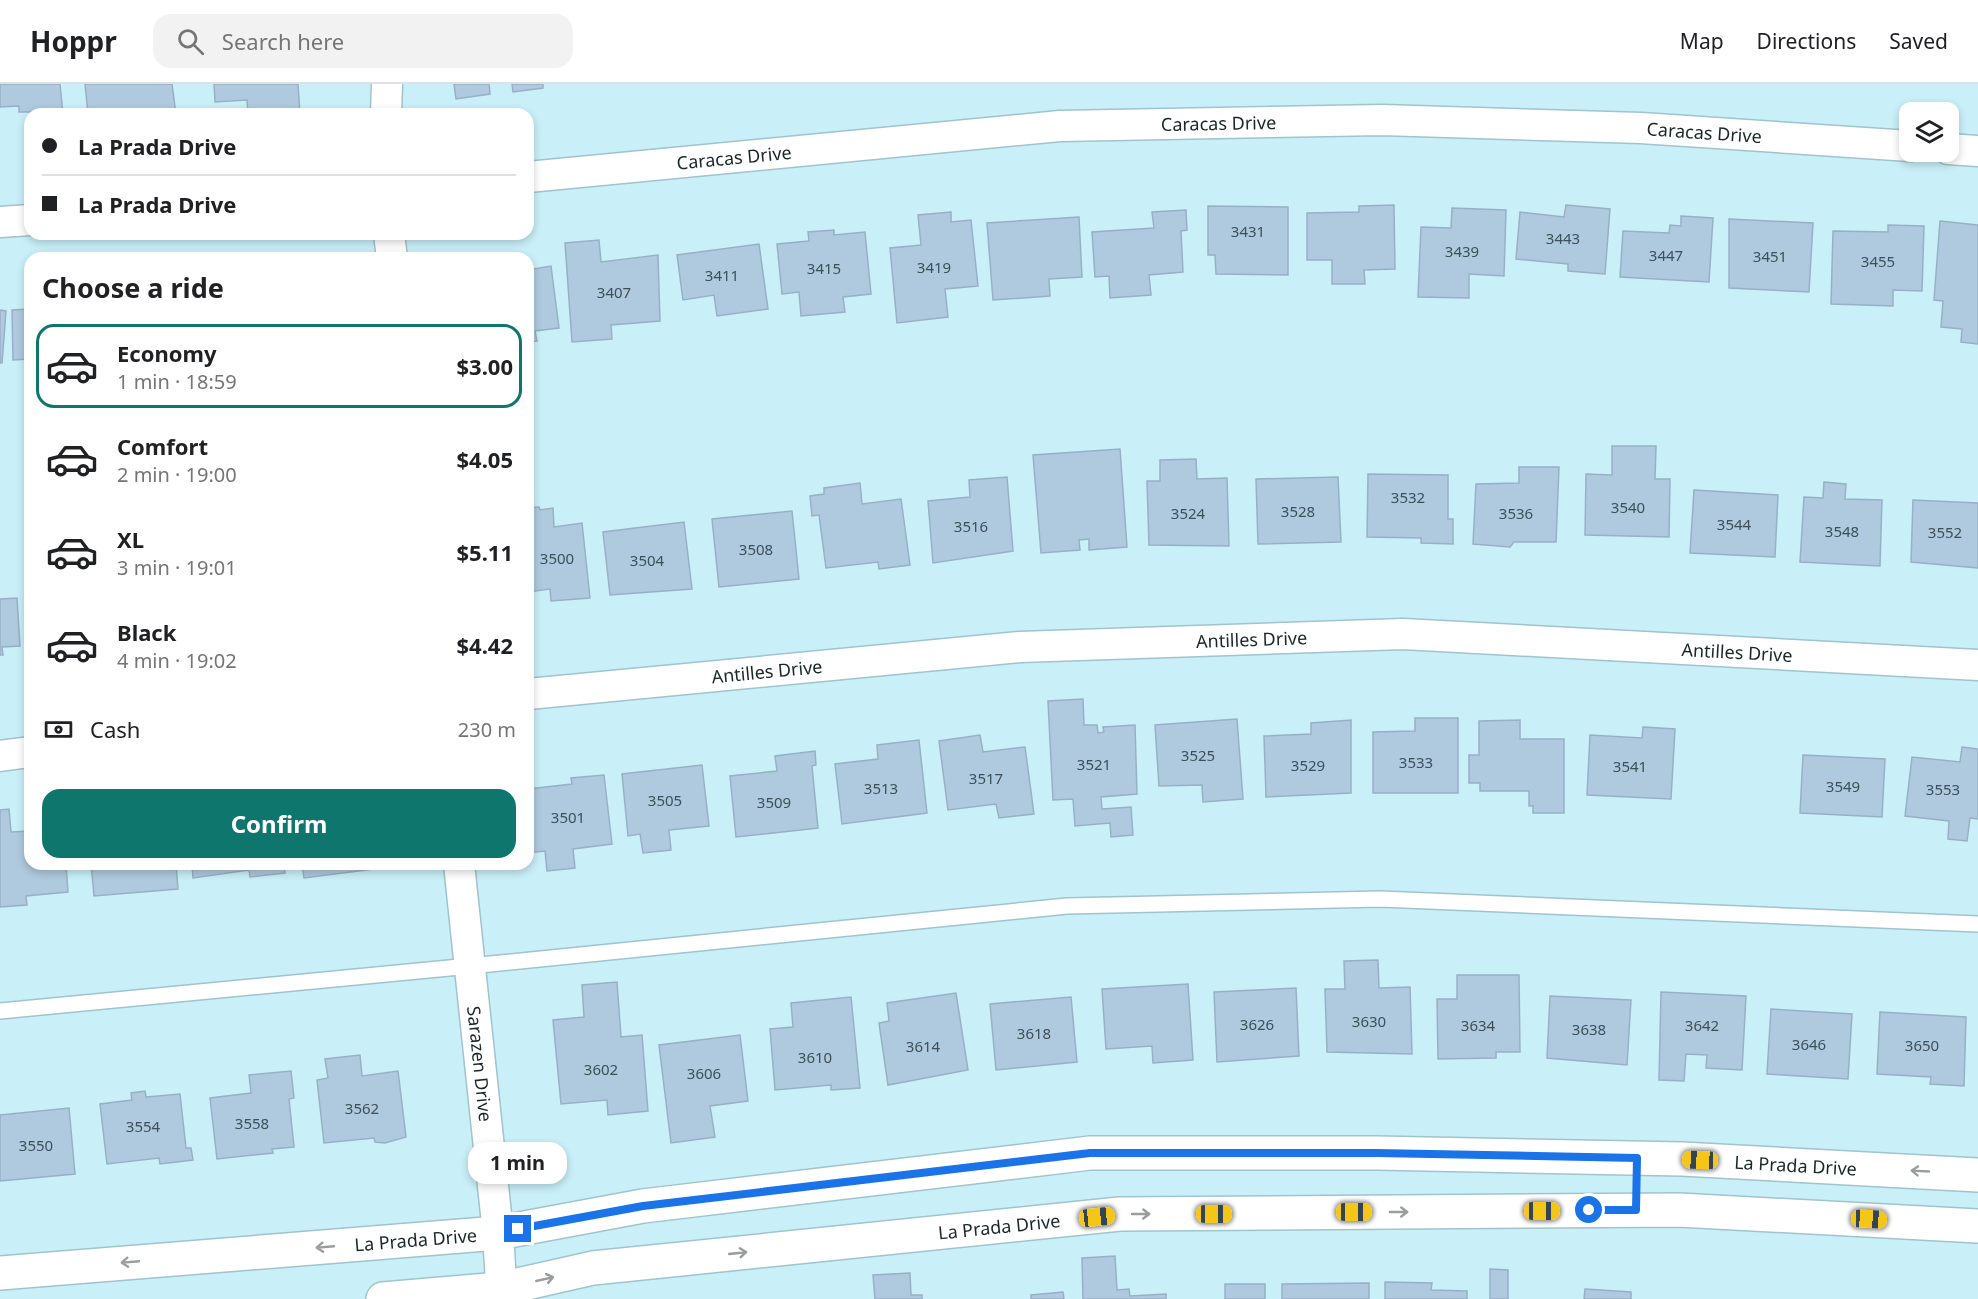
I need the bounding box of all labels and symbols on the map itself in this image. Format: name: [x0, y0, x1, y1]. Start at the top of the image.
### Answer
street label: Caracas Drive: [1161, 110, 1276, 136]
street label: Caracas Drive: [1646, 116, 1763, 148]
street label: Caracas Drive: [676, 140, 793, 175]
house number: 3431: [1231, 221, 1265, 241]
house number: 3443: [1546, 228, 1580, 248]
house number: 3439: [1445, 241, 1479, 261]
house number: 3447: [1649, 245, 1683, 265]
house number: 3451: [1753, 246, 1787, 266]
house number: 3455: [1861, 251, 1895, 271]
house number: 3419: [917, 257, 951, 277]
house number: 3415: [807, 258, 841, 278]
house number: 3411: [705, 265, 739, 285]
house number: 3407: [597, 282, 631, 302]
house number: 3532: [1391, 487, 1425, 507]
house number: 3540: [1611, 497, 1645, 517]
house number: 3528: [1281, 501, 1315, 521]
house number: 3524: [1171, 503, 1206, 523]
house number: 3536: [1499, 503, 1533, 523]
house number: 3544: [1717, 514, 1752, 534]
house number: 3516: [954, 516, 988, 536]
house number: 3548: [1825, 521, 1859, 541]
house number: 3552: [1928, 522, 1962, 542]
house number: 3508: [739, 539, 773, 559]
house number: 3500: [540, 548, 574, 568]
house number: 3504: [630, 550, 665, 570]
street label: Antilles Drive: [1196, 625, 1308, 653]
street label: Antilles Drive: [1681, 637, 1793, 667]
street label: Antilles Drive: [710, 654, 823, 688]
house number: 3525: [1181, 745, 1215, 765]
house number: 3533: [1399, 752, 1433, 772]
house number: 3521: [1077, 754, 1111, 774]
house number: 3529: [1291, 755, 1325, 775]
house number: 3541: [1613, 756, 1647, 776]
house number: 3517: [969, 768, 1003, 788]
house number: 3549: [1826, 776, 1860, 796]
house number: 3513: [864, 778, 898, 798]
house number: 3553: [1926, 779, 1960, 799]
house number: 3505: [648, 790, 682, 810]
house number: 3509: [757, 792, 791, 812]
house number: 3501: [551, 807, 585, 827]
street label: Sarazen Drive: [462, 1005, 498, 1123]
house number: 3630: [1352, 1011, 1386, 1031]
house number: 3626: [1240, 1014, 1274, 1034]
house number: 3634: [1461, 1015, 1496, 1035]
house number: 3642: [1685, 1015, 1719, 1035]
house number: 3638: [1572, 1019, 1606, 1039]
house number: 3618: [1017, 1023, 1051, 1043]
house number: 3646: [1792, 1034, 1826, 1054]
house number: 3650: [1905, 1035, 1939, 1055]
house number: 3614: [906, 1036, 941, 1056]
house number: 3610: [798, 1047, 832, 1067]
house number: 3602: [584, 1059, 618, 1079]
house number: 3606: [687, 1063, 721, 1083]
house number: 3562: [345, 1098, 379, 1118]
house number: 3558: [235, 1113, 269, 1133]
house number: 3554: [126, 1116, 161, 1136]
house number: 3550: [19, 1135, 53, 1155]
callout: 1 min: [468, 1142, 568, 1184]
car: [1682, 1150, 1718, 1170]
street label: La Prada Drive: [1734, 1150, 1857, 1180]
one-way arrow: [1910, 1166, 1930, 1177]
route start: [1575, 1196, 1602, 1223]
car: [1524, 1202, 1560, 1220]
car: [1336, 1203, 1372, 1221]
car: [1196, 1205, 1232, 1223]
car: [1078, 1206, 1116, 1228]
one-way arrow: [1389, 1206, 1409, 1218]
street label: La Prada Drive: [937, 1208, 1061, 1245]
one-way arrow: [1131, 1208, 1151, 1220]
car: [1851, 1209, 1887, 1229]
route end: [504, 1215, 531, 1242]
street label: La Prada Drive: [354, 1223, 478, 1256]
one-way arrow: [315, 1242, 335, 1253]
one-way arrow: [728, 1247, 748, 1258]
one-way arrow: [121, 1257, 141, 1268]
one-way arrow: [535, 1272, 554, 1284]

